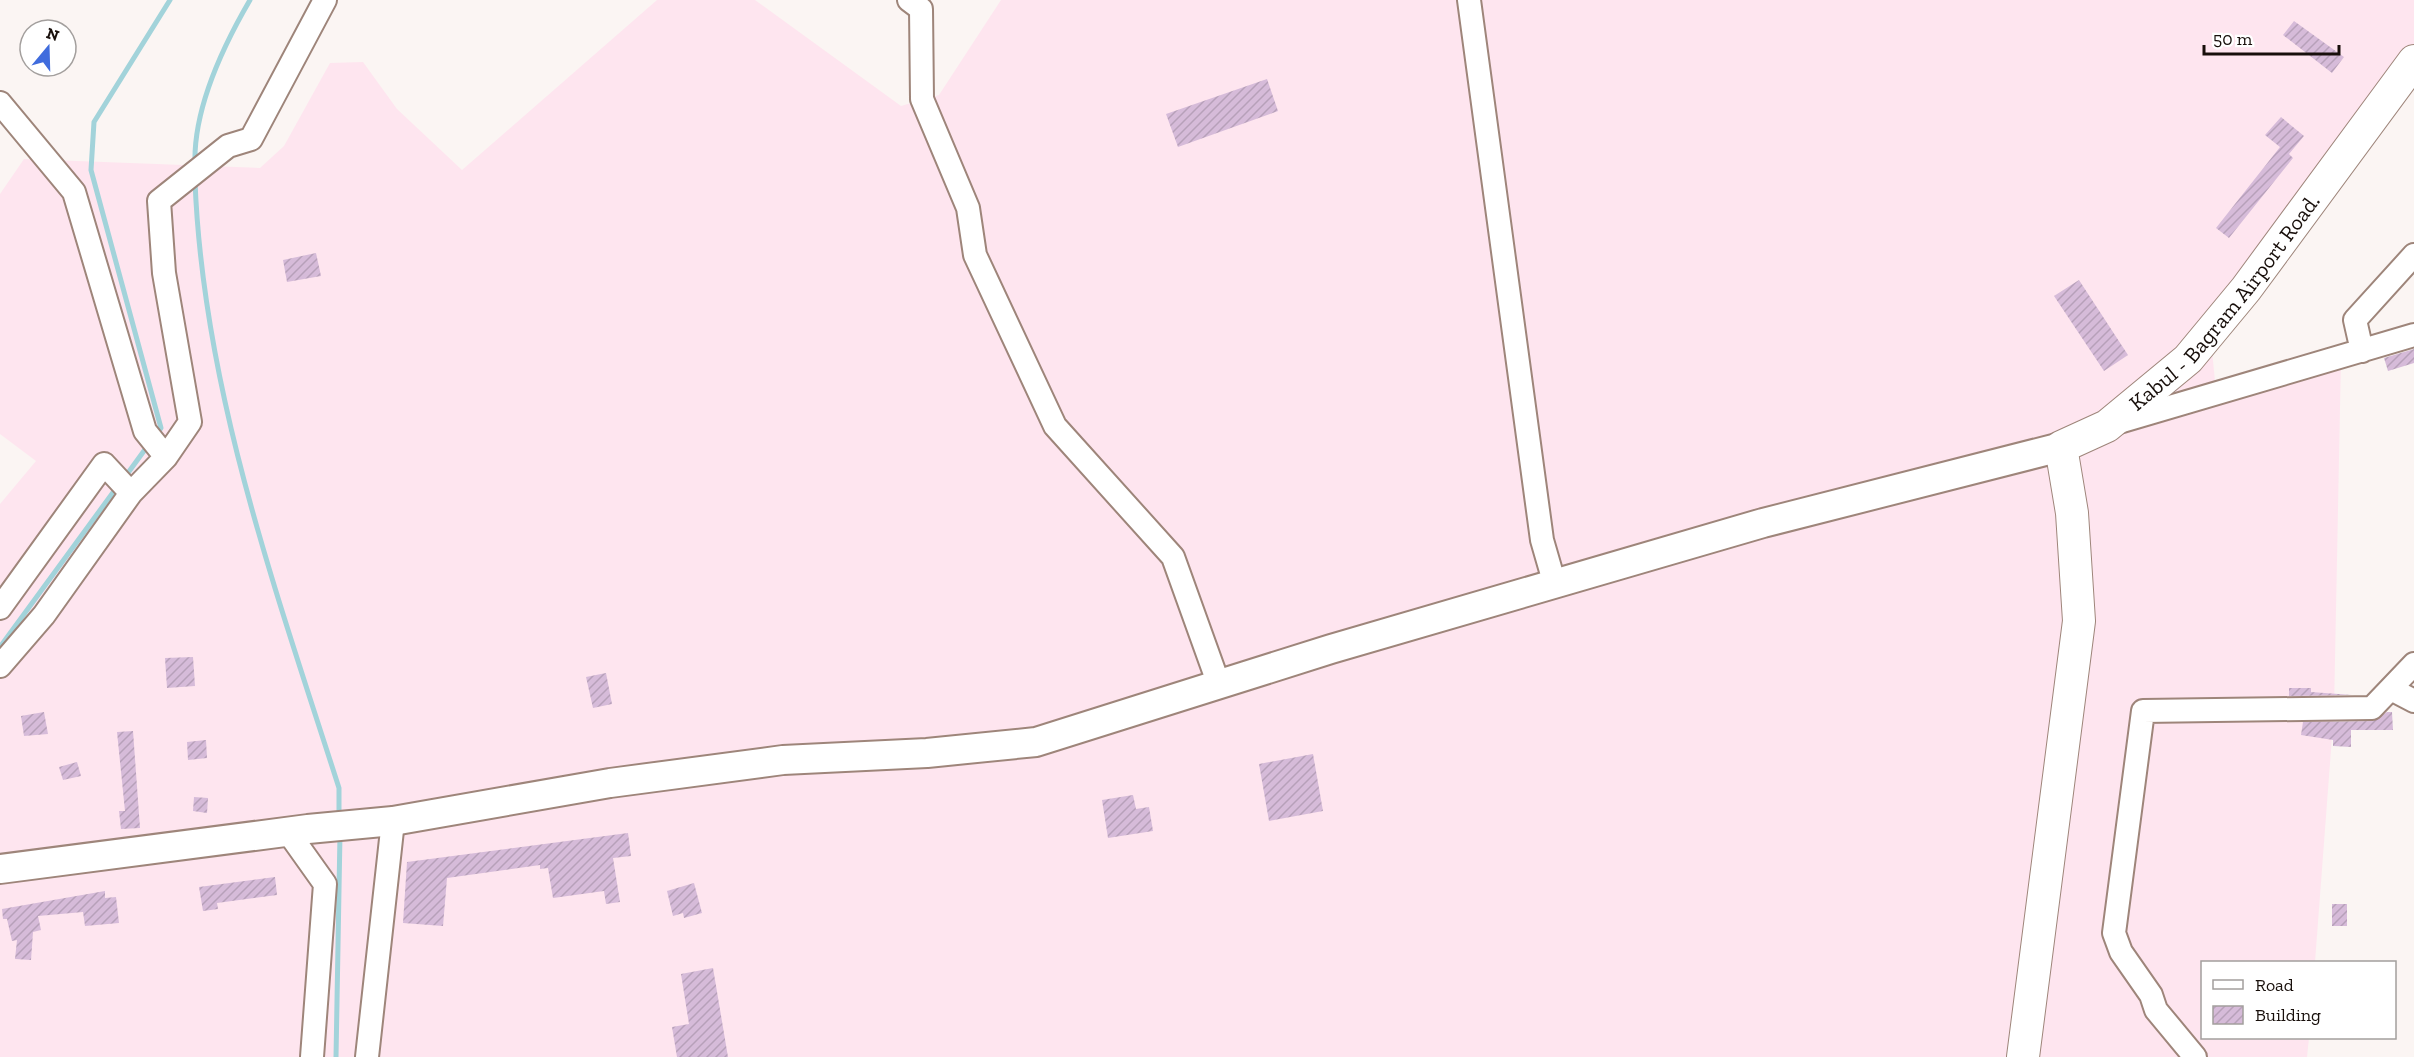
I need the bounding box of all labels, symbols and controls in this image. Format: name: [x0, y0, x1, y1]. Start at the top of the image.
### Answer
north arrow: [18, 18, 78, 78]
scale bar: [2204, 18, 2339, 56]
text: N: [44, 23, 62, 45]
text: 50 m: [2213, 28, 2253, 50]
street label: Kabul - Bagram Airport Road.: [2123, 189, 2326, 416]
legend: [2201, 961, 2396, 1039]
text: Road: [2255, 974, 2294, 996]
text: Building: [2255, 1004, 2321, 1026]

